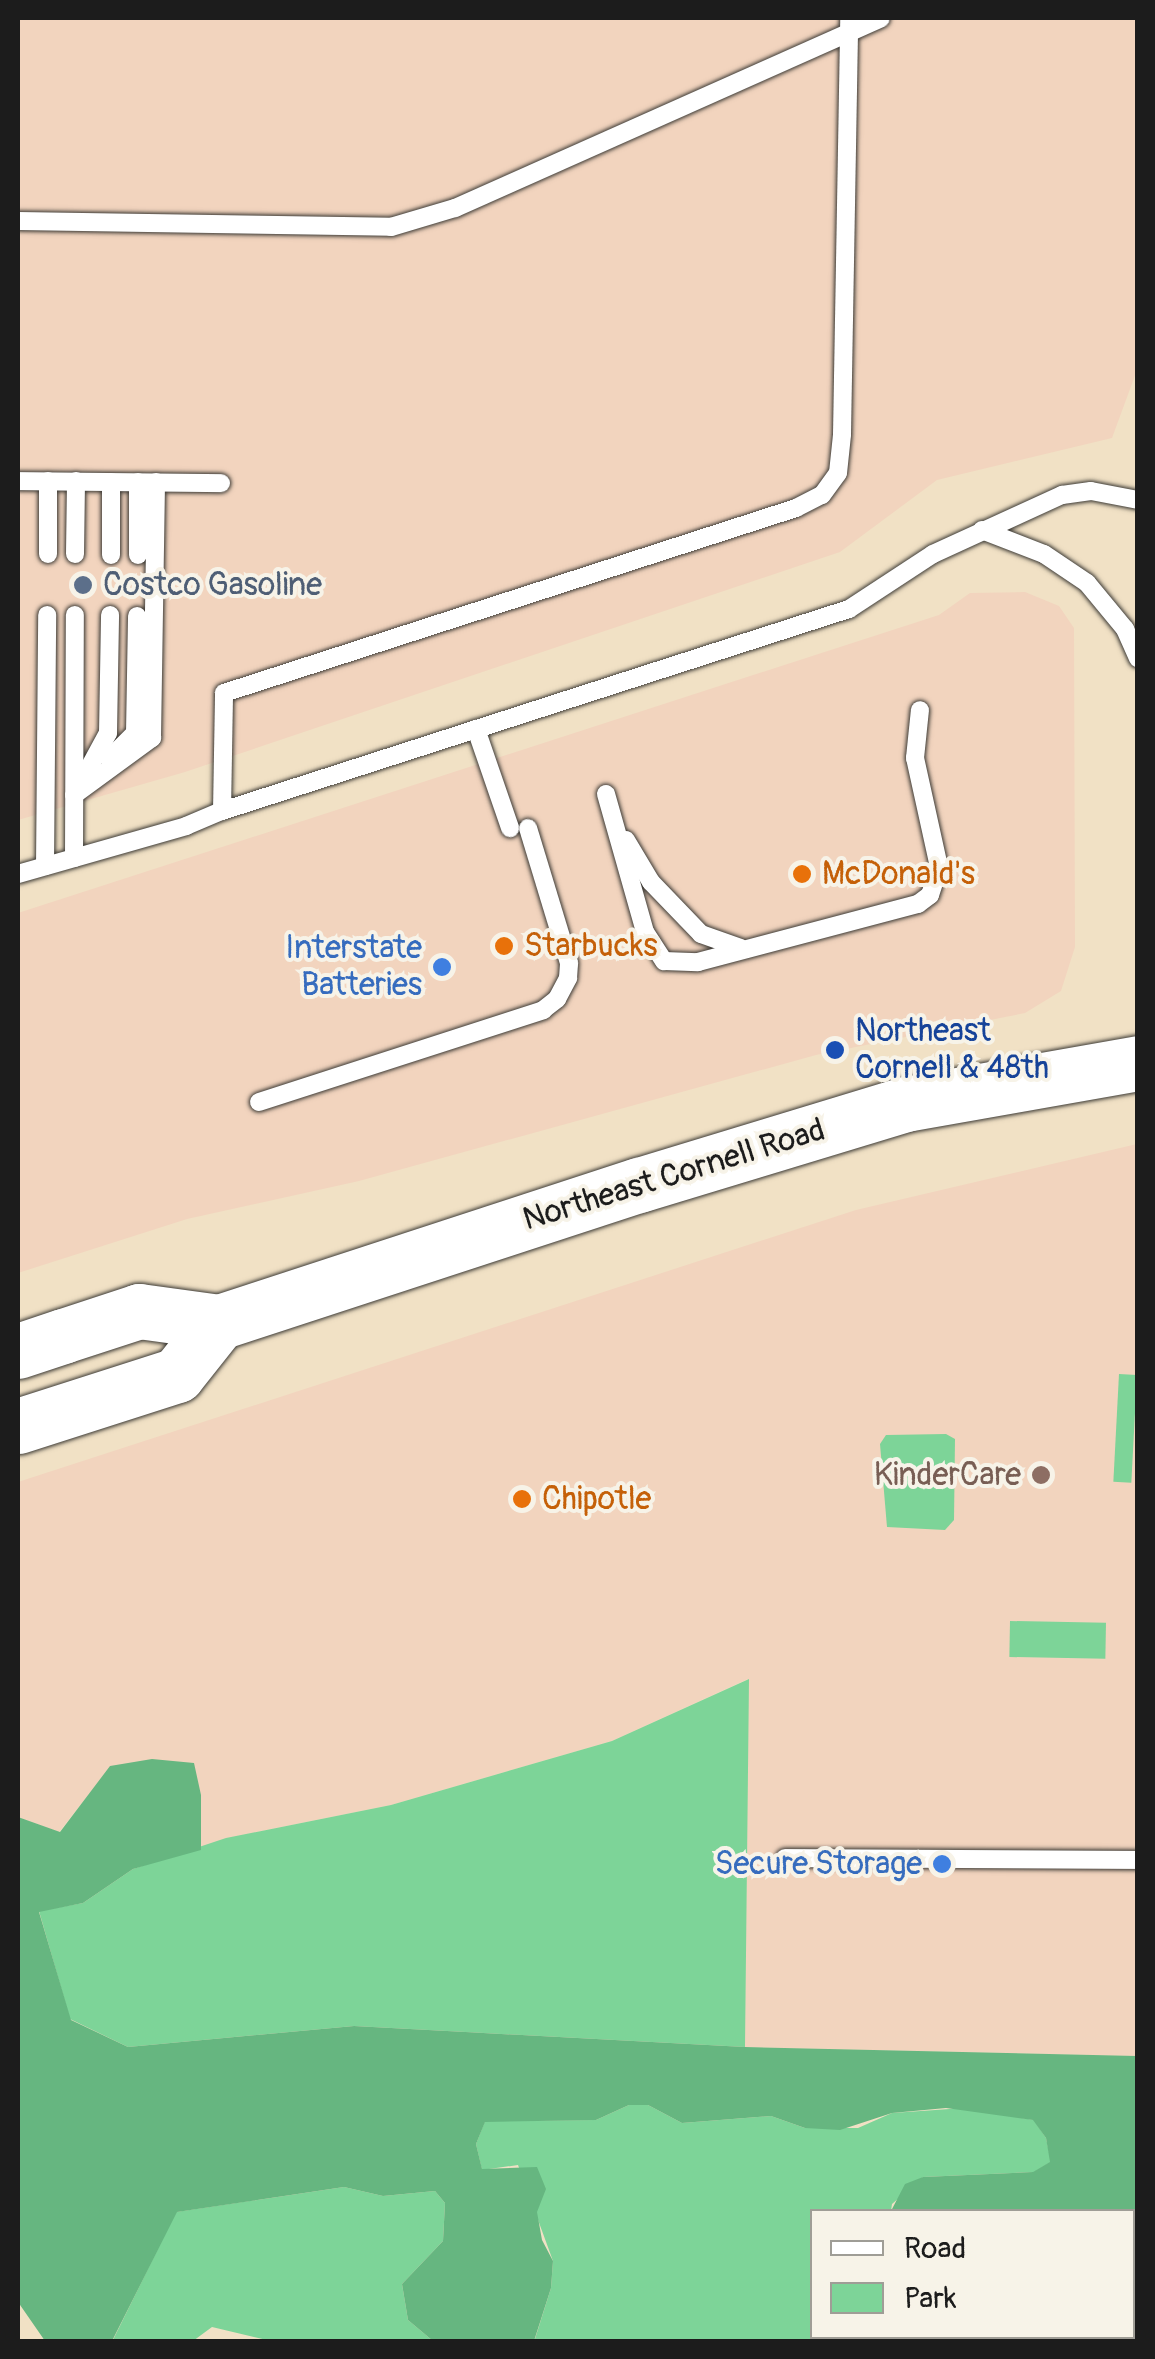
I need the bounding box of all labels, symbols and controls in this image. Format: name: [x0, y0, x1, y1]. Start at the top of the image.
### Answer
place label: Costco Gasoline: [103, 566, 322, 604]
marker: Costco Gasoline: [72, 574, 94, 596]
place label: McDonald's: [822, 855, 975, 893]
marker: McDonald's: [791, 863, 813, 885]
place label: Starbucks: [524, 927, 658, 965]
place label: Interstate Batteries: [285, 930, 422, 1005]
marker: Starbucks: [493, 935, 515, 957]
marker: Interstate Batteries: [431, 956, 453, 978]
place label: Northeast Cornell & 48th: [855, 1013, 1049, 1088]
marker: Northeast Cornell & 48th: [824, 1039, 846, 1061]
street label: Northeast Cornell Road: [518, 1111, 830, 1239]
place label: KinderCare: [874, 1456, 1021, 1494]
marker: KinderCare: [1030, 1464, 1052, 1486]
place label: Chipotle: [542, 1480, 651, 1518]
marker: Chipotle: [511, 1488, 533, 1510]
place label: Secure Storage: [715, 1845, 922, 1883]
marker: Secure Storage: [931, 1853, 953, 1875]
legend: [810, 2209, 1135, 2339]
text: Road: [904, 2230, 966, 2267]
text: Park: [904, 2280, 957, 2317]

